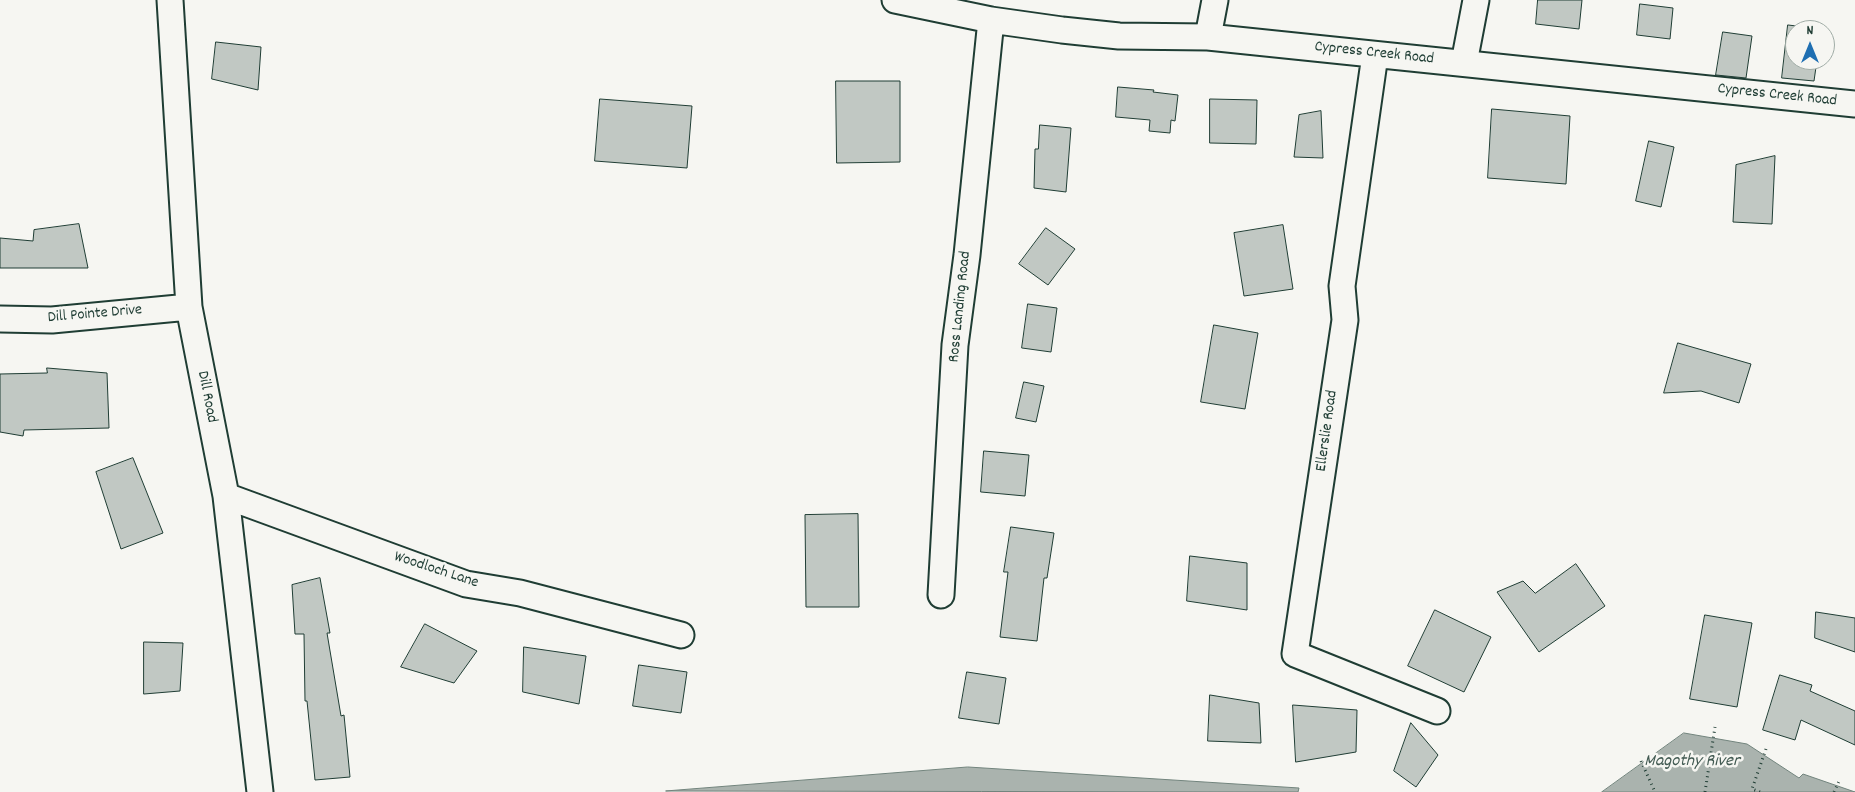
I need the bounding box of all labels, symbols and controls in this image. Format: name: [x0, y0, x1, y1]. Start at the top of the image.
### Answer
north arrow: [1785, 20, 1835, 70]
text: N: [1807, 21, 1813, 41]
street label: Cypress Creek Road: [1313, 38, 1435, 70]
street label: Cypress Creek Road: [1716, 80, 1838, 112]
street label: Ross Landing Road: [946, 250, 976, 364]
street label: Dill Pointe Drive: [47, 301, 143, 329]
street label: Dill Road: [192, 369, 220, 425]
street label: Ellerslie Road: [1313, 389, 1343, 473]
street label: Woodloch Lane: [391, 548, 481, 594]
water label: Magothy River: [1644, 752, 1740, 774]

